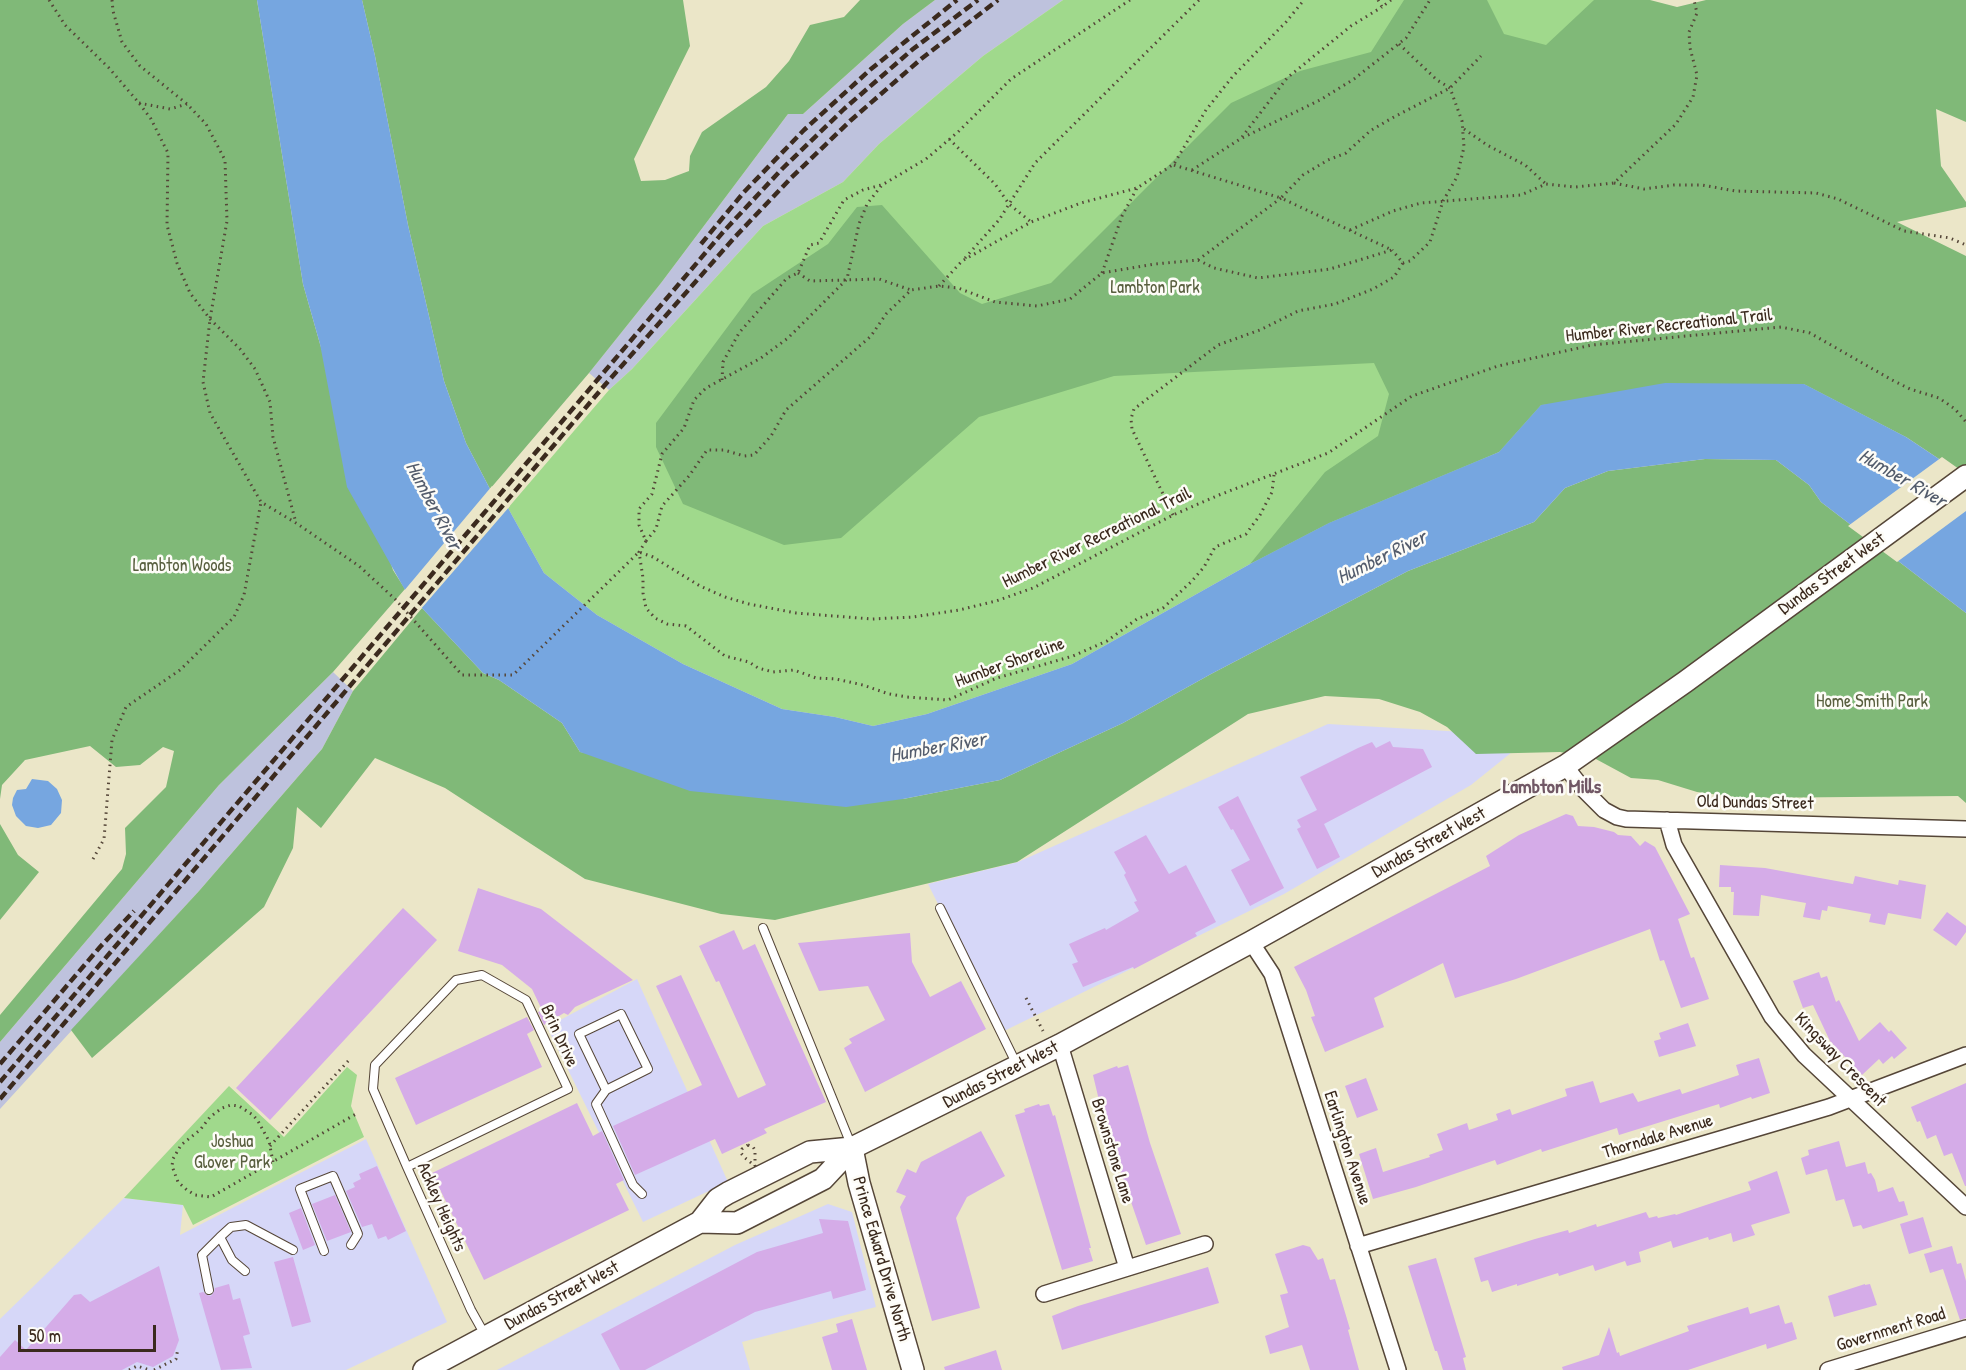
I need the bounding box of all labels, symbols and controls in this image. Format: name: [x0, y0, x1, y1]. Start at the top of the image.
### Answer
park label: Lambton Park: [1110, 277, 1200, 299]
street label: Humber River Recreational Trail: [1565, 304, 1773, 348]
water label: Humber River: [1854, 444, 1950, 514]
water label: Humber River: [400, 458, 466, 554]
street label: Humber River Recreational Trail: [999, 483, 1195, 593]
water label: Humber River: [1333, 526, 1431, 590]
street label: Dundas Street West: [1775, 528, 1889, 620]
park label: Lambton Woods: [133, 555, 231, 577]
street label: Humber Shoreline: [952, 633, 1068, 693]
park label: Home Smith Park: [1816, 691, 1928, 713]
water label: Humber River: [888, 728, 988, 768]
district label: Lambton Mills: [1503, 776, 1601, 800]
street label: Old Dundas Street: [1696, 791, 1814, 815]
street label: Dundas Street West: [1368, 803, 1490, 883]
street label: Brin Drive: [535, 1001, 583, 1071]
street label: Kingsway Crescent: [1789, 1008, 1891, 1112]
street label: Dundas Street West: [940, 1037, 1062, 1113]
street label: Earlington Avenue: [1318, 1088, 1376, 1208]
street label: Brownstone Lane: [1086, 1096, 1138, 1206]
street label: Thorndale Avenue: [1600, 1110, 1716, 1164]
park label: Joshua Glover Park: [194, 1131, 270, 1174]
street label: Ackley Heights: [412, 1159, 470, 1255]
street label: Prince Edward Drive North: [847, 1174, 915, 1344]
street label: Dundas Street West: [501, 1257, 623, 1335]
street label: Government Road: [1834, 1303, 1948, 1357]
scale bar: [21, 1313, 159, 1351]
text: 50 m: [29, 1323, 61, 1348]

